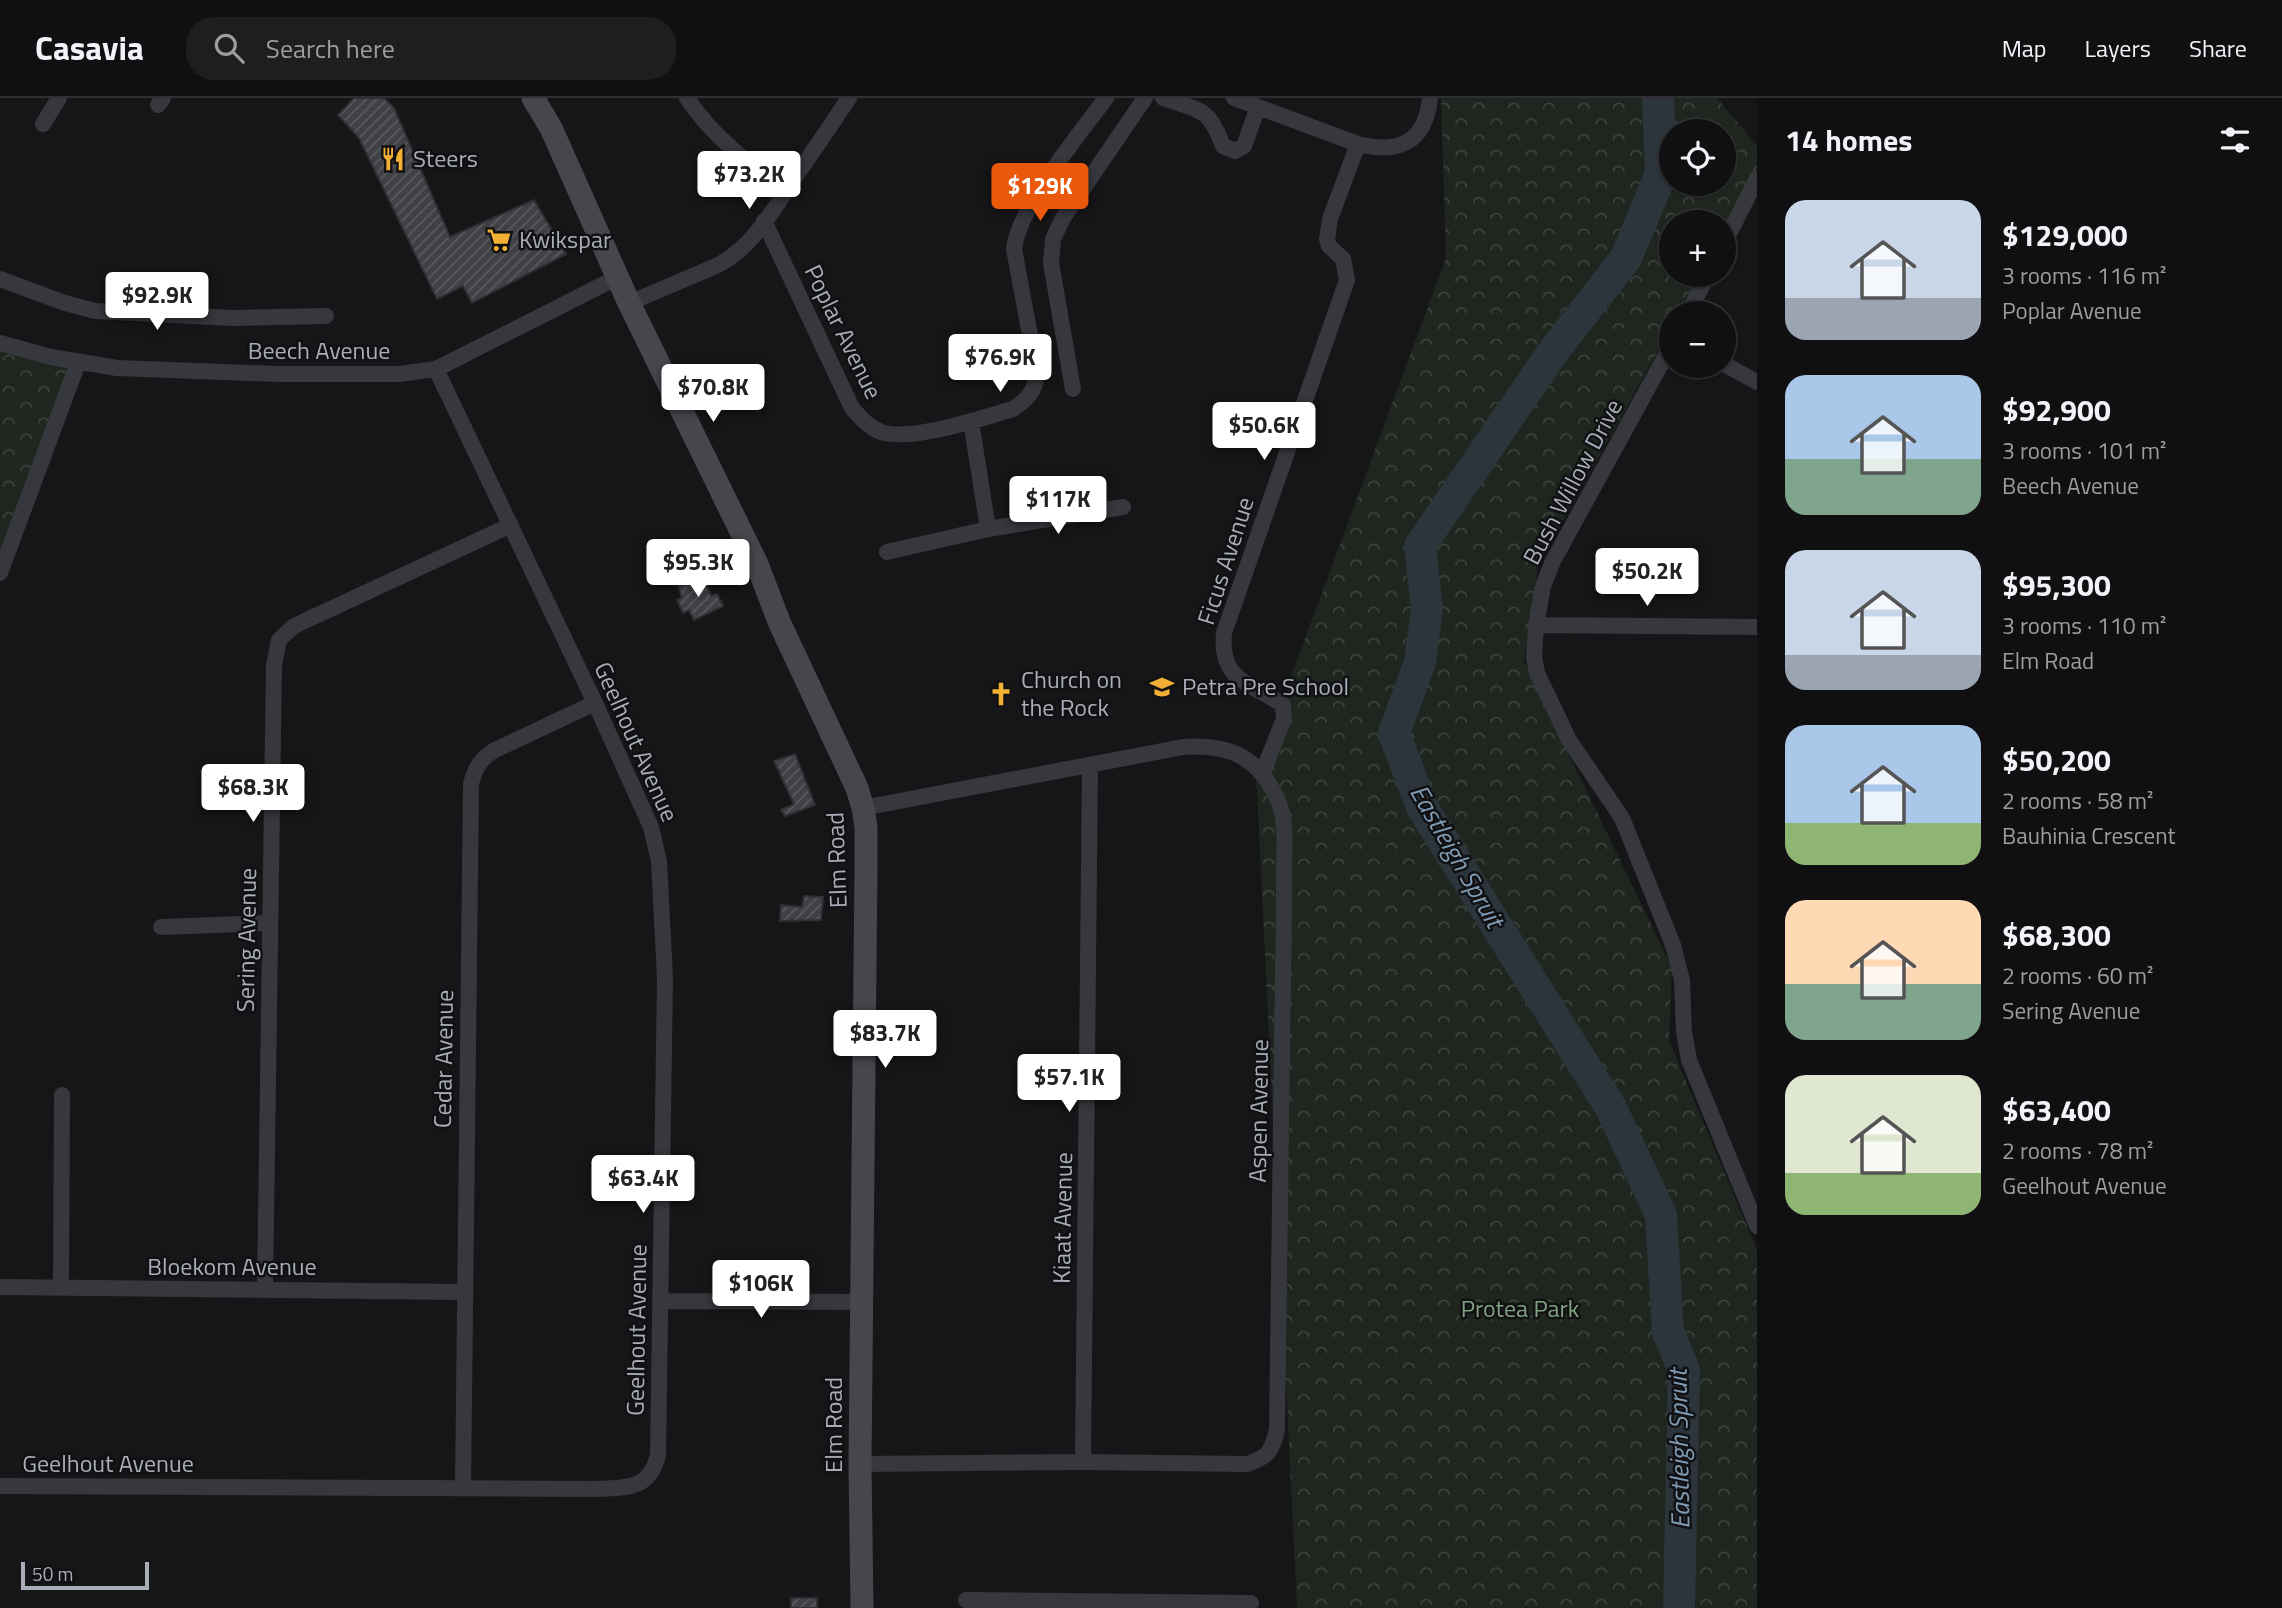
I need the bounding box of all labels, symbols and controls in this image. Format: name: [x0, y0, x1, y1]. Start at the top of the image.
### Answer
search box: [186, 17, 676, 80]
text: Casavia: [35, 23, 144, 73]
icon: search: [210, 29, 248, 67]
text: Search here: [266, 29, 395, 68]
text: Map: [2002, 30, 2047, 66]
text: Layers: [2085, 30, 2151, 66]
text: Share: [2189, 30, 2247, 66]
text: 14 homes: [1785, 117, 1912, 163]
map controls: [1659, 119, 1736, 378]
button: locate: [1659, 119, 1736, 196]
icon: filters: [2216, 121, 2254, 159]
place label: Steers: [413, 140, 478, 176]
restaurant icon: Steers: [379, 145, 407, 173]
pin: $73.2K: [692, 152, 806, 211]
text: $73.2K: [713, 156, 785, 191]
pin: $129K: [991, 164, 1089, 223]
text: $129K: [1007, 168, 1073, 203]
button: +: [1659, 210, 1736, 287]
text: $129,000: [2002, 212, 2128, 258]
place label: Kwikspar: [519, 221, 611, 257]
supermarket icon: Kwikspar: [485, 226, 513, 254]
icon: home: [1841, 228, 1925, 312]
street label: Poplar Avenue: [796, 258, 892, 405]
text: 3 rooms · 116 m²: [2002, 258, 2166, 293]
pin: $92.9K: [100, 272, 214, 332]
text: $92.9K: [121, 277, 193, 312]
text: Poplar Avenue: [2002, 293, 2142, 328]
button: −: [1659, 301, 1736, 378]
street label: Beech Avenue: [248, 332, 390, 368]
pin: $76.9K: [943, 334, 1057, 394]
text: $76.9K: [964, 339, 1036, 374]
pin: $70.8K: [656, 364, 770, 424]
text: $70.8K: [677, 369, 749, 404]
text: $92,900: [2002, 387, 2111, 433]
street label: Bush Willow Drive: [1513, 392, 1631, 571]
pin: $50.6K: [1207, 402, 1321, 462]
icon: home: [1841, 403, 1925, 487]
text: $50.6K: [1228, 407, 1300, 442]
text: 3 rooms · 101 m²: [2002, 433, 2166, 468]
text: Beech Avenue: [2002, 468, 2139, 503]
pin: $117K: [1009, 476, 1107, 536]
text: $117K: [1025, 481, 1091, 516]
street label: Ficus Avenue: [1187, 492, 1263, 629]
pin: $95.3K: [641, 540, 755, 599]
text: $95.3K: [662, 544, 734, 579]
pin: $50.2K: [1590, 548, 1704, 608]
text: $50.2K: [1611, 553, 1683, 588]
text: $95,300: [2002, 562, 2111, 608]
icon: home: [1841, 578, 1925, 662]
text: 3 rooms · 110 m²: [2002, 608, 2166, 643]
text: Elm Road: [2002, 643, 2094, 678]
street label: Geelhout Avenue: [586, 656, 688, 827]
place label: Church on the Rock: [1021, 661, 1122, 725]
place label: Petra Pre School: [1182, 668, 1349, 704]
school or university icon: Petra Pre School: [1148, 673, 1176, 701]
church icon: Church on the Rock: [987, 680, 1015, 708]
text: $50,200: [2002, 737, 2111, 783]
icon: home: [1841, 753, 1925, 837]
pin: $68.3K: [196, 764, 310, 824]
text: $68.3K: [217, 769, 289, 804]
water label: Eastleigh Spruit: [1401, 777, 1516, 937]
text: 2 rooms · 58 m²: [2002, 783, 2153, 818]
street label: Elm Road: [816, 811, 856, 909]
text: Bauhinia Crescent: [2002, 818, 2176, 853]
street label: Sering Avenue: [227, 868, 265, 1012]
text: $68,300: [2002, 912, 2111, 958]
icon: home: [1841, 928, 1925, 1012]
text: 2 rooms · 60 m²: [2002, 958, 2153, 993]
street label: Cedar Avenue: [424, 990, 462, 1128]
text: Sering Avenue: [2002, 993, 2140, 1028]
pin: $83.7K: [828, 1010, 942, 1070]
text: $83.7K: [849, 1015, 921, 1050]
street label: Aspen Avenue: [1239, 1039, 1277, 1183]
pin: $57.1K: [1012, 1054, 1126, 1114]
text: $57.1K: [1033, 1059, 1105, 1094]
text: $63,400: [2002, 1087, 2111, 1133]
icon: home: [1841, 1103, 1925, 1187]
text: 2 rooms · 78 m²: [2002, 1133, 2153, 1168]
street label: Kiaat Avenue: [1043, 1152, 1081, 1284]
pin: $63.4K: [586, 1156, 700, 1215]
text: $63.4K: [607, 1160, 679, 1195]
text: Geelhout Avenue: [2002, 1168, 2167, 1203]
street label: Geelhout Avenue: [617, 1244, 655, 1416]
street label: Bloekom Avenue: [147, 1248, 317, 1284]
pin: $106K: [712, 1260, 810, 1320]
text: $106K: [728, 1265, 794, 1300]
park label: Protea Park: [1461, 1290, 1580, 1326]
water label: Eastleigh Spruit: [1658, 1366, 1699, 1529]
street label: Elm Road: [815, 1377, 851, 1473]
street label: Geelhout Avenue: [22, 1445, 194, 1481]
scale bar: [21, 1559, 149, 1591]
text: 50 m: [32, 1559, 73, 1588]

